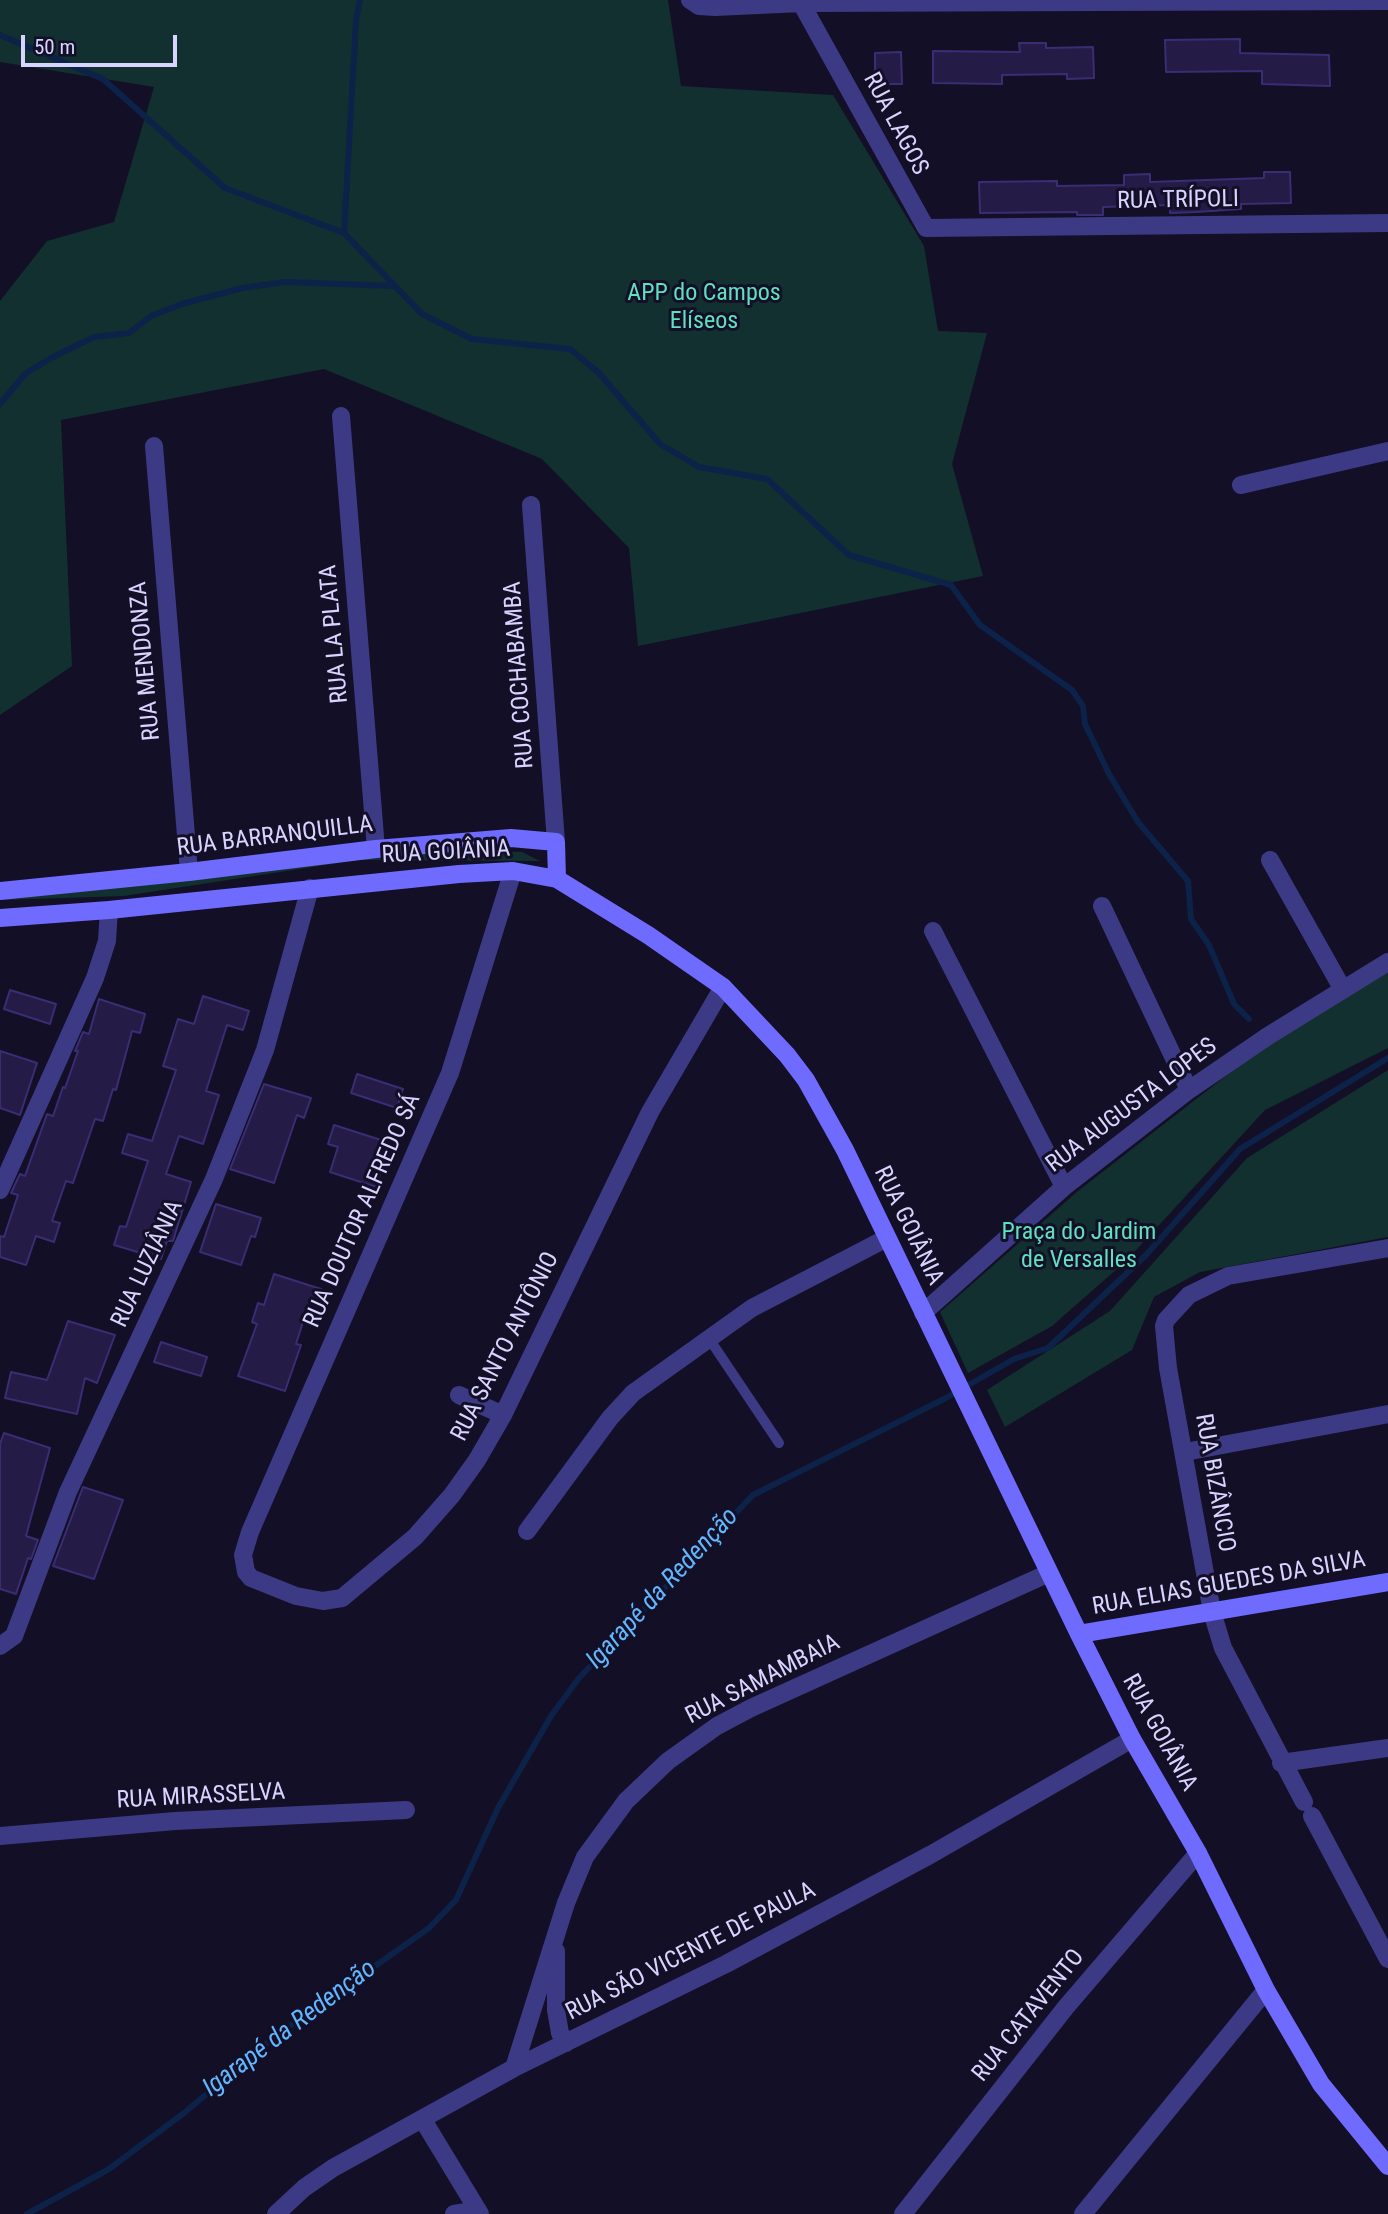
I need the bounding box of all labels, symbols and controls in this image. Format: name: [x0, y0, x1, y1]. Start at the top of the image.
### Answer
scale bar: [24, 21, 180, 65]
text: 50 m: [34, 35, 75, 59]
street label: RUA LAGOS: [856, 68, 934, 180]
street label: RUA TRÍPOLI: [1117, 186, 1239, 216]
park label: APP do Campos Elíseos: [627, 280, 781, 336]
street label: RUA LA PLATA: [315, 564, 355, 704]
street label: RUA MENDONZA: [125, 580, 167, 742]
street label: RUA COCHABAMBA: [499, 580, 541, 770]
street label: RUA BARRANQUILLA: [175, 811, 375, 863]
street label: RUA GOIÂNIA: [381, 835, 511, 871]
street label: RUA AUGUSTA LOPES: [1041, 1032, 1223, 1180]
street label: RUA DOUTOR ALFREDO SÁ: [298, 1090, 428, 1332]
street label: RUA GOIÂNIA: [867, 1162, 949, 1290]
street label: RUA LUZIÂNIA: [106, 1196, 190, 1332]
park label: Praça do Jardim de Versalles: [1002, 1219, 1156, 1275]
street label: RUA SANTO ANTÔNIO: [446, 1248, 566, 1446]
street label: RUA BIZÂNCIO: [1188, 1412, 1240, 1554]
water label: Igarapé da Redenção: [580, 1502, 746, 1676]
street label: RUA ELIAS GUEDES DA SILVA: [1090, 1546, 1368, 1622]
street label: RUA SAMAMBAIA: [681, 1629, 845, 1731]
street label: RUA GOIÂNIA: [1115, 1670, 1203, 1796]
street label: RUA MIRASSELVA: [116, 1778, 286, 1816]
street label: RUA SÃO VICENTE DE PAULA: [561, 1876, 821, 2028]
street label: RUA CATAVENTO: [967, 1944, 1091, 2088]
water label: Igarapé da Redenção: [197, 1954, 383, 2104]

